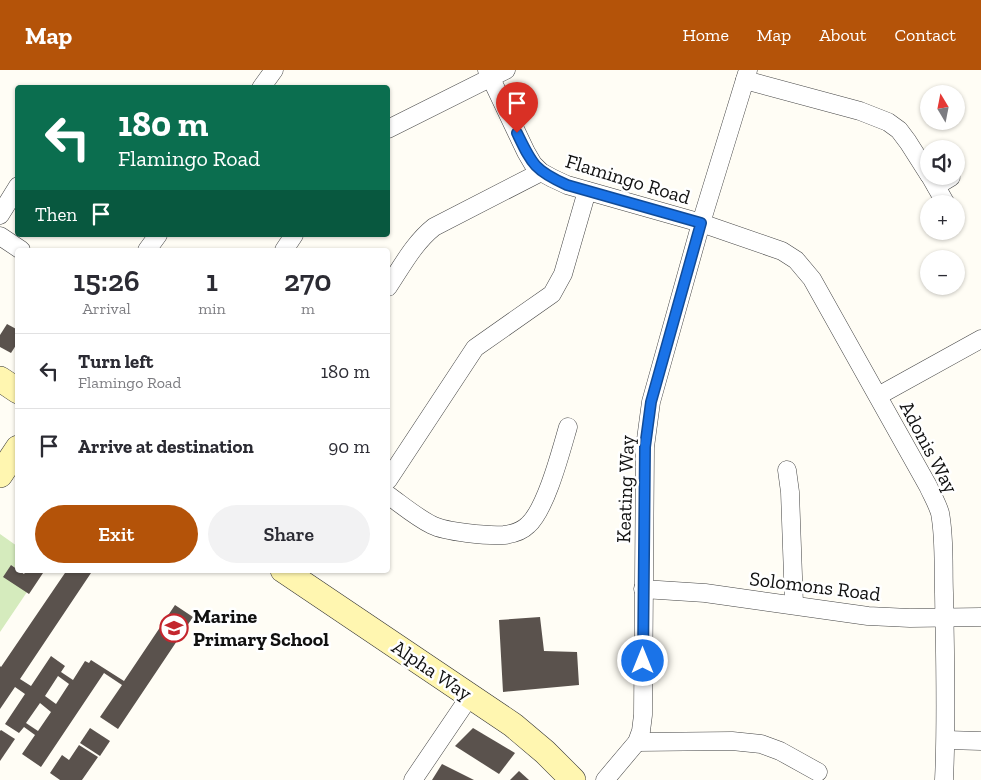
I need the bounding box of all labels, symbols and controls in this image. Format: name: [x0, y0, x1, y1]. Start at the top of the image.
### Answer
text: Map: [25, 21, 72, 50]
text: Home: [682, 24, 729, 46]
text: Map: [757, 24, 791, 46]
text: About: [819, 24, 866, 46]
text: Contact: [894, 24, 956, 46]
pin: [496, 82, 538, 133]
north arrow: [920, 85, 965, 130]
map controls: [920, 85, 965, 295]
icon: arrive: [503, 89, 531, 117]
text: 180 m: [118, 103, 208, 145]
icon: left: [35, 105, 100, 170]
button: sound: [920, 140, 965, 185]
text: Flamingo Road: [118, 145, 260, 172]
street label: Flamingo Road: [563, 149, 693, 209]
button: +: [920, 195, 965, 240]
icon: arrive: [87, 200, 115, 228]
text: Then: [35, 203, 77, 226]
button: −: [920, 250, 965, 295]
text: 15:26: [73, 263, 140, 299]
text: 1: [206, 263, 218, 299]
text: 270: [284, 263, 332, 299]
text: Arrival: [82, 299, 131, 318]
text: min: [198, 299, 226, 318]
text: m: [301, 299, 315, 318]
text: Turn left: [78, 350, 153, 373]
icon: left: [35, 357, 63, 385]
text: 180 m: [321, 360, 370, 383]
text: Flamingo Road: [78, 373, 181, 392]
street label: Adonis Way: [895, 397, 964, 498]
icon: arrive: [35, 432, 63, 460]
street label: Keating Way: [611, 434, 639, 543]
text: Arrive at destination: [78, 435, 254, 458]
text: 90 m: [328, 435, 370, 458]
button: Exit: [35, 505, 198, 563]
button: Share: [208, 505, 370, 563]
street label: Solomons Road: [748, 566, 882, 606]
place label: Marine Primary School: [193, 604, 329, 651]
school or university icon: Marine Primary School: [159, 613, 189, 643]
position arrow: [616, 634, 668, 686]
street label: Alpha Way: [387, 635, 477, 706]

